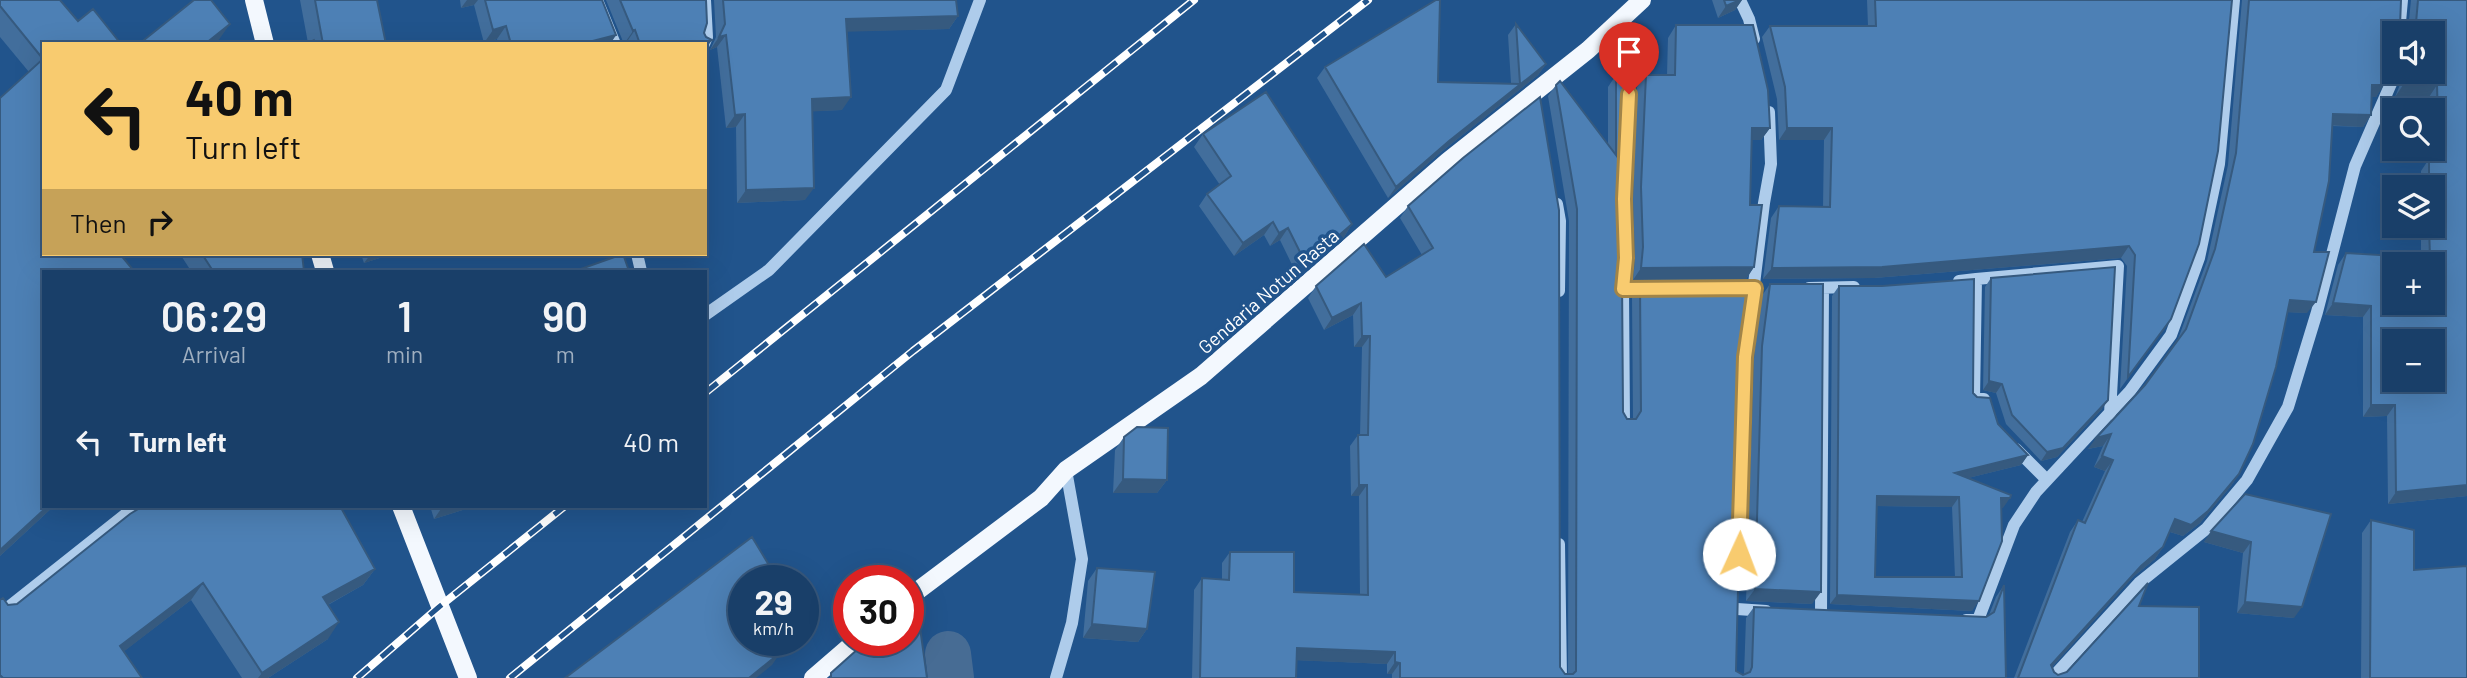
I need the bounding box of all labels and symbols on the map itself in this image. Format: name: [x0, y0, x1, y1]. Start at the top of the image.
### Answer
pin: [1599, 22, 1659, 94]
street label: Gendaria Notun Rasta: [1193, 224, 1343, 358]
position arrow: [1702, 517, 1776, 591]
speed limit sign: 30: [833, 565, 924, 656]

